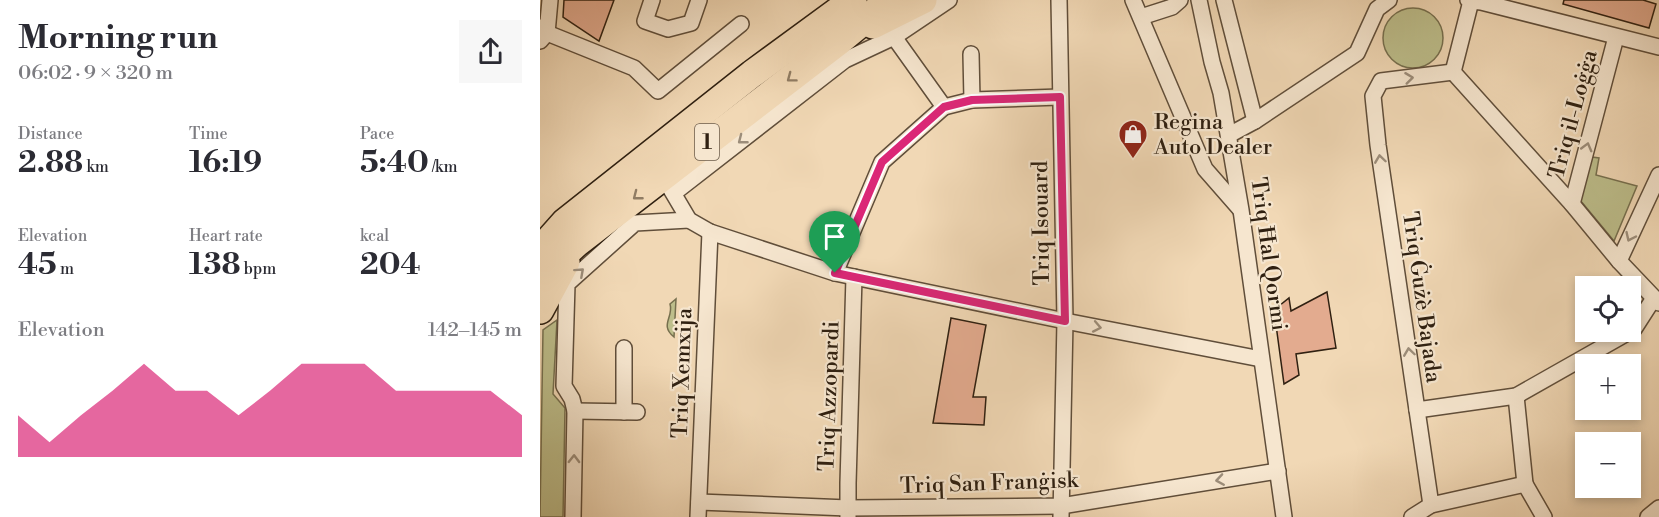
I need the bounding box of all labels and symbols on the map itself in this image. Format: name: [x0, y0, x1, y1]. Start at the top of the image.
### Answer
street label: Triq il-Loġġa: [1543, 46, 1604, 182]
one-way arrow: [787, 70, 798, 81]
one-way arrow: [1404, 72, 1414, 85]
place label: Regina Auto Dealer: [1153, 109, 1272, 161]
shop icon: Regina Auto Dealer: [1117, 118, 1149, 160]
road number: 1: [695, 124, 719, 160]
one-way arrow: [738, 133, 749, 144]
one-way arrow: [1580, 142, 1592, 153]
one-way arrow: [1375, 154, 1387, 163]
street label: Triq Isouard: [1027, 160, 1056, 286]
street label: Triq Ħal Qormi: [1244, 176, 1293, 333]
one-way arrow: [632, 189, 643, 200]
street label: Triq Ġużè Bajada: [1396, 210, 1448, 385]
pin: [809, 211, 860, 273]
one-way arrow: [1625, 230, 1637, 241]
one-way arrow: [573, 268, 584, 279]
street label: Triq Xemxija: [667, 307, 698, 439]
street label: Triq Azzopardi: [813, 320, 846, 472]
one-way arrow: [1092, 320, 1102, 333]
one-way arrow: [1403, 347, 1415, 356]
one-way arrow: [568, 454, 580, 463]
street label: Triq San Franġisk: [900, 467, 1080, 500]
one-way arrow: [1215, 474, 1225, 486]

